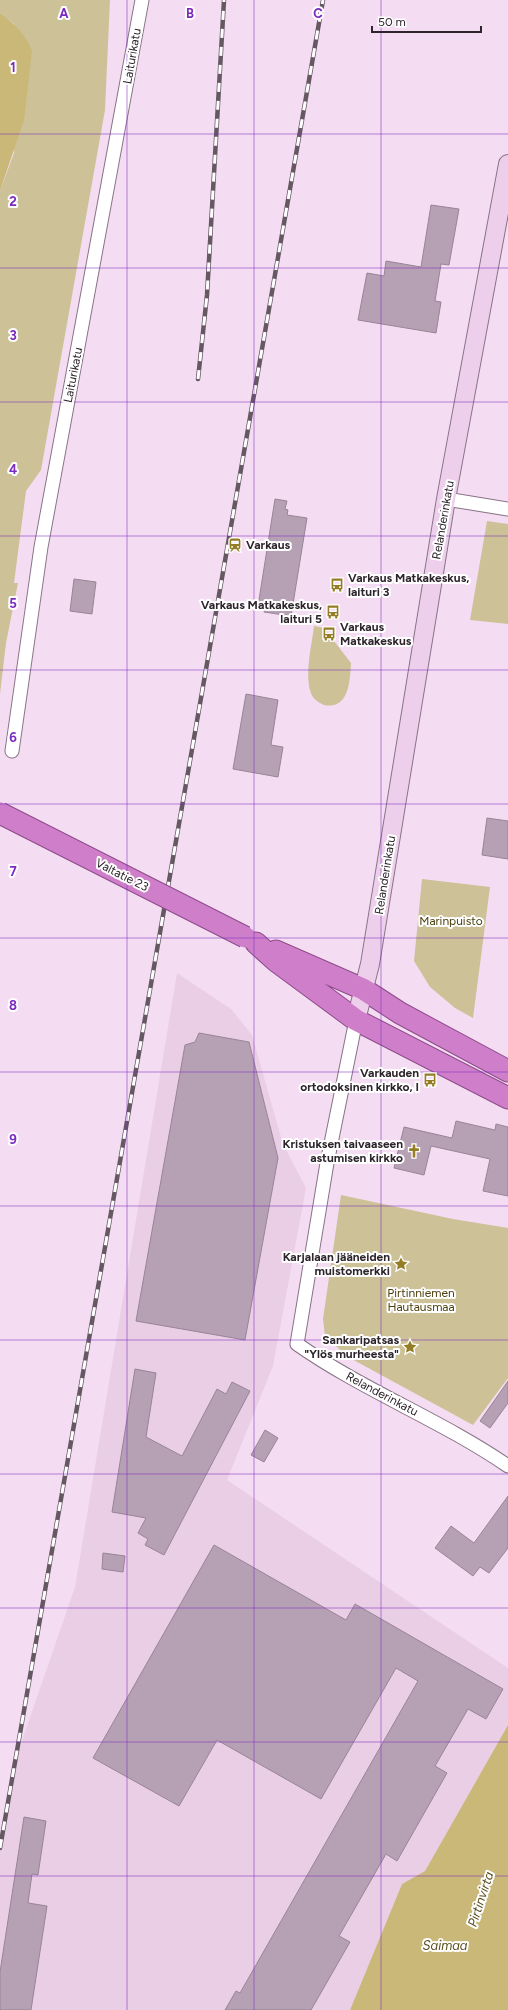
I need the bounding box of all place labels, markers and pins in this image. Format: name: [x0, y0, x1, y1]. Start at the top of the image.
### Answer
station icon: Varkaus: [227, 537, 243, 553]
place label: Varkaus: [246, 538, 290, 552]
place label: Varkaus Matkakeskus, laituri 3: [348, 571, 469, 599]
bus stop icon: Varkaus Matkakeskus, laituri 3: [329, 577, 345, 593]
place label: Varkaus Matkakeskus, laituri 5: [201, 598, 322, 626]
bus stop icon: Varkaus Matkakeskus, laituri 5: [325, 604, 341, 620]
place label: Varkaus Matkakeskus: [340, 620, 412, 648]
bus stop icon: Varkaus Matkakeskus: [321, 626, 337, 642]
place label: Varkauden ortodoksinen kirkko, I: [300, 1066, 419, 1094]
bus stop icon: Varkauden ortodoksinen kirkko, I: [422, 1072, 438, 1088]
place label: Kristuksen taivaaseen astumisen kirkko: [283, 1137, 403, 1165]
church icon: Kristuksen taivaaseen astumisen kirkko: [406, 1143, 422, 1159]
place label: Karjalaan jääneiden muistomerkki: [283, 1250, 390, 1278]
place icon: Karjalaan jääneiden muistomerkki: [393, 1256, 409, 1272]
place label: Sankaripatsas "Ylös murheesta": [304, 1333, 399, 1361]
place icon: Sankaripatsas "Ylös murheesta": [402, 1339, 418, 1355]

